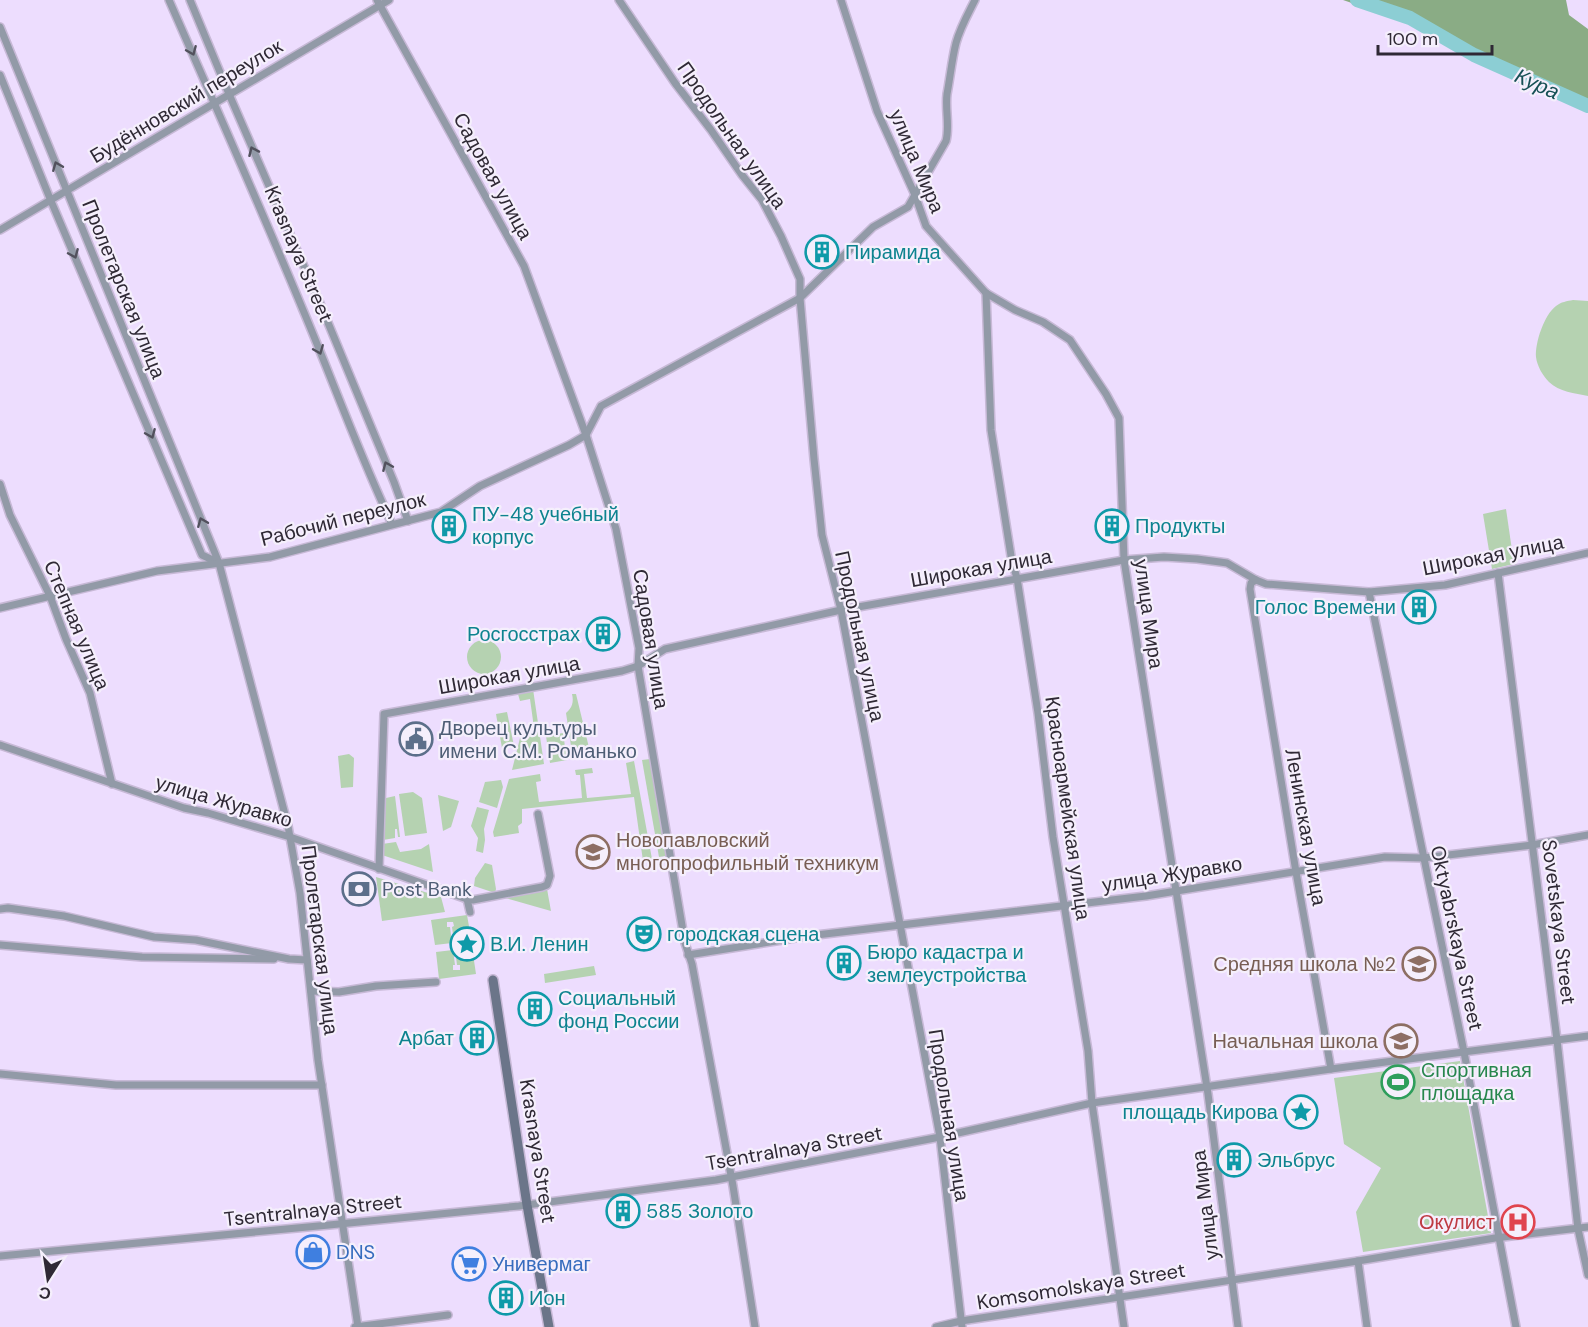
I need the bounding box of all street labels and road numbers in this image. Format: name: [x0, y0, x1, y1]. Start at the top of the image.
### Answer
street label: Будённовский переулок: [85, 33, 287, 169]
street label: Продольная улица: [671, 56, 793, 214]
street label: улица Мира: [883, 105, 951, 218]
street label: Садовая улица: [447, 108, 539, 245]
street label: Krasnaya Street: [259, 182, 339, 326]
street label: Пролетарская улица: [76, 196, 172, 383]
street label: Рабочий переулок: [258, 486, 429, 552]
street label: Широкая улица: [1420, 528, 1567, 581]
street label: Широкая улица: [908, 543, 1055, 593]
street label: Продольная улица: [829, 548, 891, 725]
street label: Степная улица: [38, 556, 116, 695]
street label: улица Мира: [1128, 558, 1170, 671]
street label: Садовая улица: [627, 567, 675, 712]
street label: Широкая улица: [436, 650, 583, 700]
street label: Красноармейская улица: [1039, 694, 1097, 922]
street label: Ленинская улица: [1279, 746, 1333, 908]
street label: улица Журавко: [153, 769, 295, 833]
street label: Sovetskaya Street: [1536, 838, 1582, 1006]
street label: Oktyabrskaya Street: [1425, 843, 1489, 1033]
street label: Пролетарская улица: [295, 844, 345, 1037]
street label: улица Журавко: [1100, 850, 1244, 898]
street label: Продольная улица: [923, 1027, 976, 1204]
street label: Krasnaya Street: [514, 1077, 562, 1225]
street label: Tsentralnaya Street: [704, 1120, 884, 1176]
street label: улица Мира: [1185, 1148, 1225, 1261]
street label: Tsentralnaya Street: [223, 1188, 403, 1232]
street label: Komsomolskaya Street: [975, 1257, 1187, 1315]

